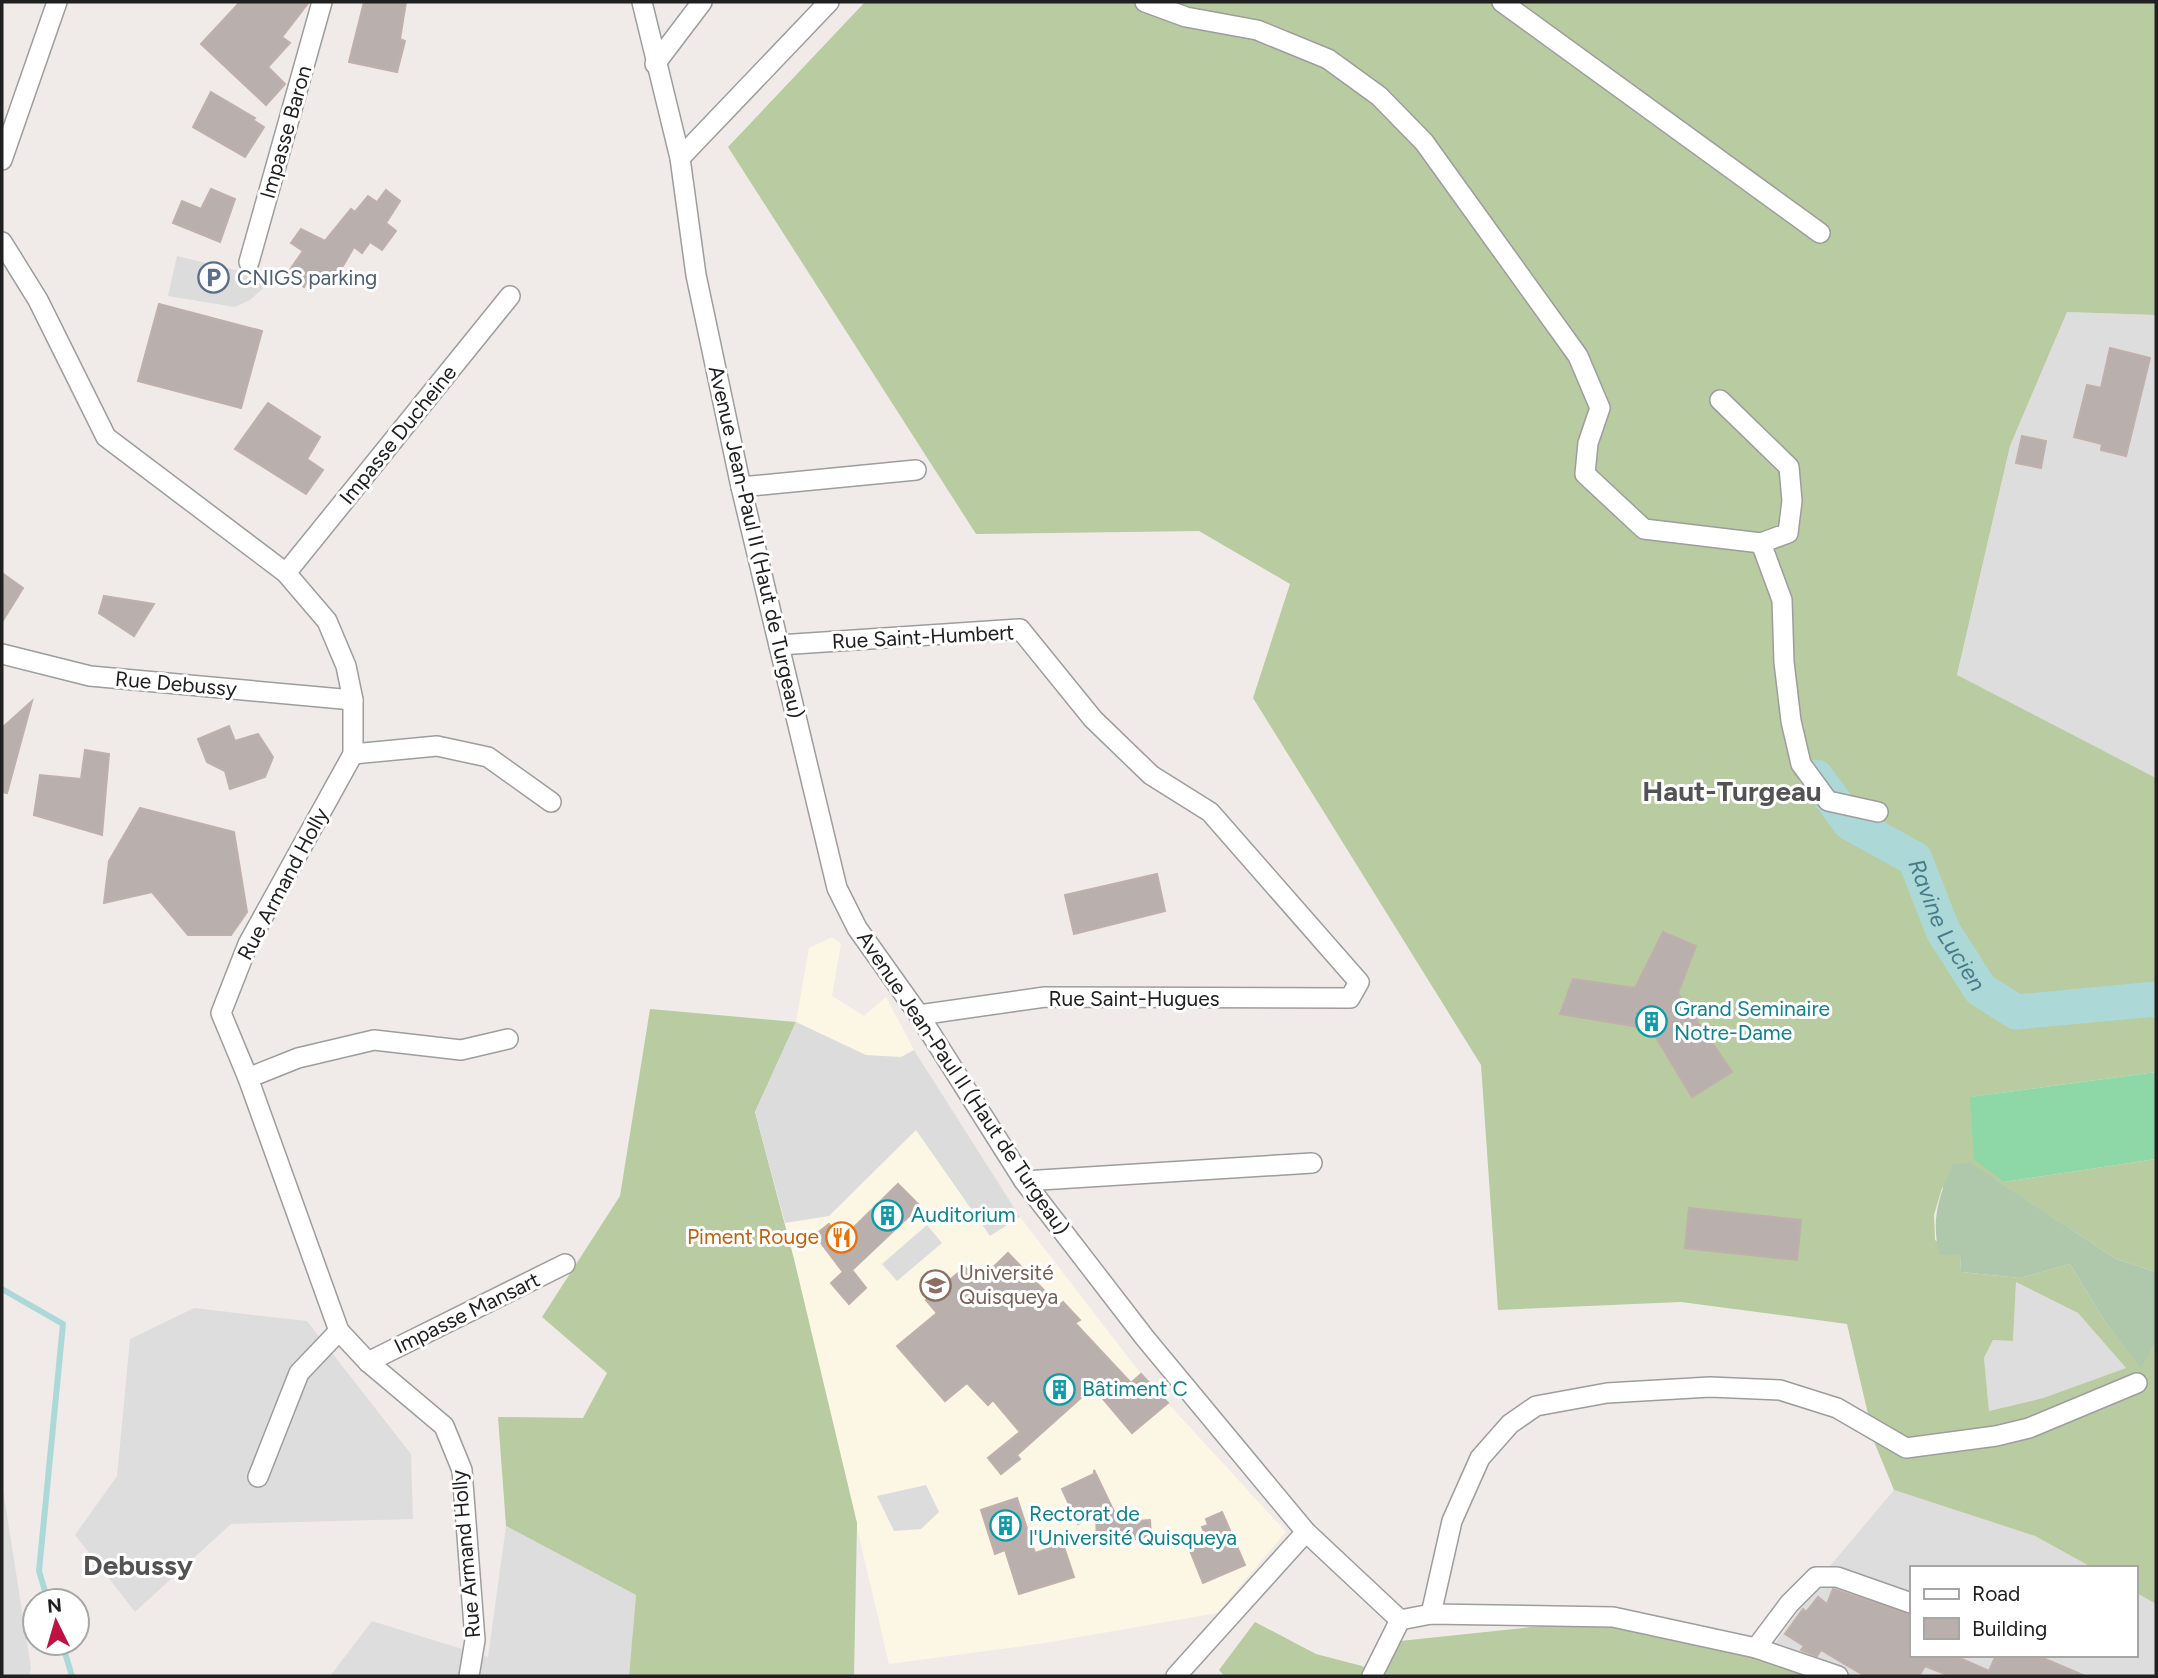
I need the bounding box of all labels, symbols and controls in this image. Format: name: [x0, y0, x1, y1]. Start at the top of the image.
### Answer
street label: Impasse Baron: [255, 62, 316, 201]
parking icon: CNIGS parking: [197, 261, 231, 295]
place label: CNIGS parking: [237, 265, 377, 290]
street label: Impasse Ducheine: [334, 360, 461, 509]
street label: Avenue Jean-Paul II (Haut de Turgeau): [704, 363, 809, 721]
street label: Rue Saint-Humbert: [831, 619, 1015, 654]
street label: Rue Debussy: [114, 666, 238, 701]
district label: Haut-Turgeau: [1642, 774, 1822, 808]
street label: Rue Armand Holly: [232, 803, 333, 964]
water label: Ravine Lucien: [1902, 855, 1992, 996]
street label: Avenue Jean-Paul II (Haut de Turgeau): [852, 926, 1075, 1239]
street label: Rue Saint-Hugues: [1048, 986, 1220, 1011]
place label: Grand Seminaire Notre-Dame: [1674, 996, 1830, 1045]
building icon: Grand Seminaire Notre-Dame: [1634, 1004, 1668, 1038]
building icon: Auditorium: [871, 1198, 905, 1232]
place label: Auditorium: [911, 1202, 1016, 1227]
restaurant icon: Piment Rouge: [825, 1220, 859, 1254]
place label: Piment Rouge: [687, 1224, 819, 1249]
place label: Université Quisqueya: [959, 1260, 1058, 1309]
street label: Impasse Mansart: [390, 1267, 544, 1359]
school or university icon: Université Quisqueya: [919, 1268, 953, 1302]
building icon: Bâtiment C: [1042, 1372, 1076, 1406]
place label: Bâtiment C: [1082, 1376, 1188, 1401]
street label: Rue Armand Holly: [446, 1469, 485, 1639]
place label: Rectorat de l'Université Quisqueya: [1029, 1501, 1237, 1550]
building icon: Rectorat de l'Université Quisqueya: [989, 1509, 1023, 1543]
district label: Debussy: [83, 1548, 194, 1582]
legend: [1910, 1566, 2137, 1657]
text: Road: [1972, 1581, 2020, 1606]
north arrow: [21, 1587, 91, 1657]
text: N: [46, 1593, 63, 1618]
text: Building: [1972, 1616, 2047, 1641]

